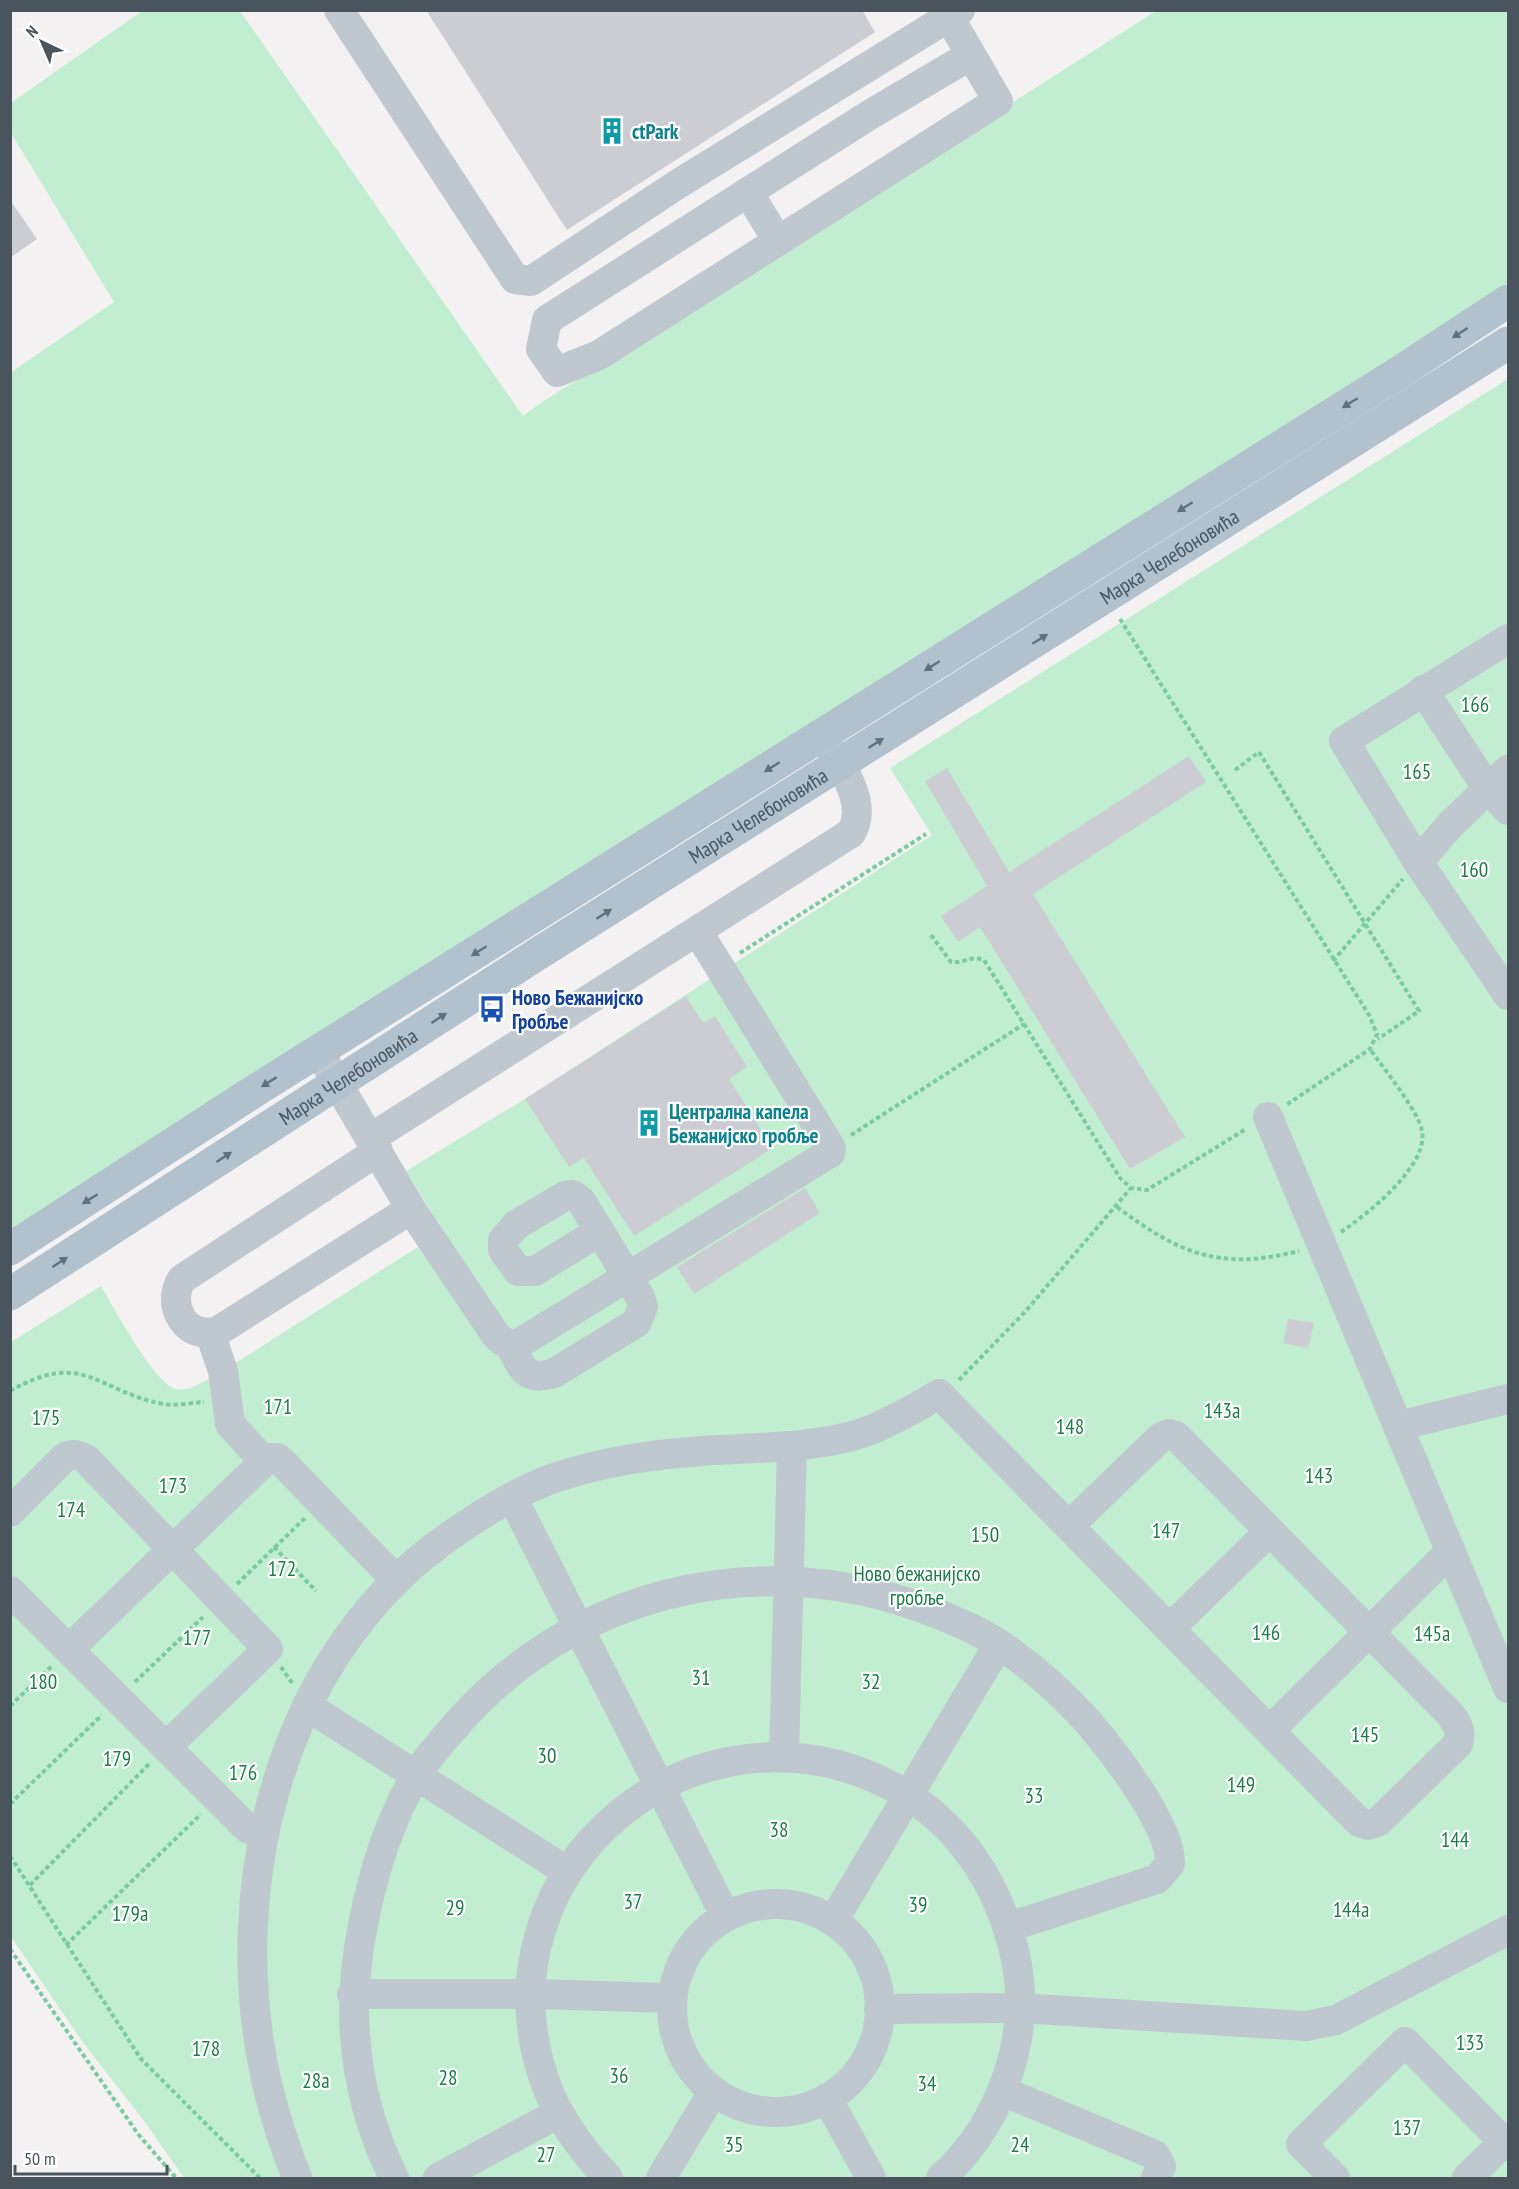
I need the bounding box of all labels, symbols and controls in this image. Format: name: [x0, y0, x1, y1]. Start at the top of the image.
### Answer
north arrow: [12, 12, 72, 72]
text: N: [22, 21, 42, 41]
building icon: ctPark: [597, 116, 627, 146]
place label: ctPark: [632, 118, 679, 145]
one-way arrow: [1452, 327, 1468, 339]
one-way arrow: [1342, 398, 1358, 409]
street label: Марка Челебоновића: [1094, 502, 1244, 610]
one-way arrow: [1177, 502, 1193, 513]
one-way arrow: [1032, 633, 1049, 644]
one-way arrow: [924, 661, 940, 672]
park label: 166: [1461, 691, 1489, 718]
one-way arrow: [867, 737, 883, 749]
park label: 165: [1403, 758, 1431, 785]
street label: Марка Челебоновића: [683, 761, 833, 869]
one-way arrow: [764, 761, 780, 772]
park label: 160: [1460, 856, 1488, 883]
one-way arrow: [596, 908, 612, 919]
one-way arrow: [471, 945, 488, 956]
place label: Ново Бежанијско Гробље: [512, 984, 643, 1035]
bus stop icon: Ново Бежанијско Гробље: [477, 994, 507, 1024]
one-way arrow: [431, 1013, 447, 1024]
street label: Марка Челебоновића: [274, 1022, 422, 1131]
one-way arrow: [261, 1077, 277, 1088]
place label: Централна капела Бежанијско гробље: [669, 1098, 819, 1149]
building icon: Централна капела Бежанијско гробље: [634, 1108, 664, 1138]
one-way arrow: [215, 1151, 232, 1162]
one-way arrow: [82, 1193, 98, 1204]
one-way arrow: [51, 1257, 68, 1268]
park label: 171: [264, 1393, 292, 1420]
park label: 143a: [1204, 1397, 1240, 1424]
park label: 175: [32, 1404, 60, 1431]
park label: 148: [1056, 1413, 1084, 1440]
park label: 143: [1305, 1462, 1333, 1489]
park label: 173: [159, 1472, 187, 1499]
park label: 174: [57, 1496, 86, 1523]
park label: 147: [1152, 1517, 1180, 1544]
park label: 150: [971, 1521, 999, 1548]
park label: 172: [268, 1555, 296, 1582]
park label: Ново бежанијско гробље: [854, 1560, 981, 1611]
park label: 146: [1252, 1619, 1280, 1646]
park label: 145a: [1414, 1620, 1450, 1647]
park label: 177: [183, 1624, 211, 1651]
park label: 31: [692, 1664, 710, 1691]
park label: 180: [29, 1668, 57, 1695]
park label: 32: [862, 1668, 880, 1695]
park label: 145: [1351, 1721, 1379, 1748]
park label: 30: [538, 1742, 556, 1769]
park label: 179: [103, 1745, 131, 1772]
park label: 176: [229, 1759, 257, 1786]
park label: 149: [1227, 1771, 1255, 1798]
park label: 33: [1025, 1782, 1043, 1809]
park label: 38: [770, 1816, 788, 1843]
park label: 144: [1441, 1826, 1470, 1853]
park label: 37: [624, 1888, 642, 1915]
park label: 39: [909, 1891, 927, 1918]
park label: 29: [446, 1894, 464, 1921]
park label: 144a: [1333, 1896, 1369, 1923]
park label: 179a: [112, 1900, 148, 1927]
park label: 133: [1456, 2029, 1484, 2056]
park label: 178: [192, 2035, 220, 2062]
park label: 36: [610, 2062, 628, 2089]
park label: 28: [439, 2064, 457, 2091]
park label: 28a: [302, 2067, 330, 2094]
park label: 34: [918, 2070, 937, 2097]
park label: 137: [1393, 2114, 1421, 2141]
park label: 35: [725, 2131, 743, 2158]
park label: 24: [1011, 2131, 1030, 2158]
scale bar: [15, 2138, 166, 2176]
park label: 27: [537, 2141, 555, 2168]
text: 50 m: [24, 2147, 56, 2170]

